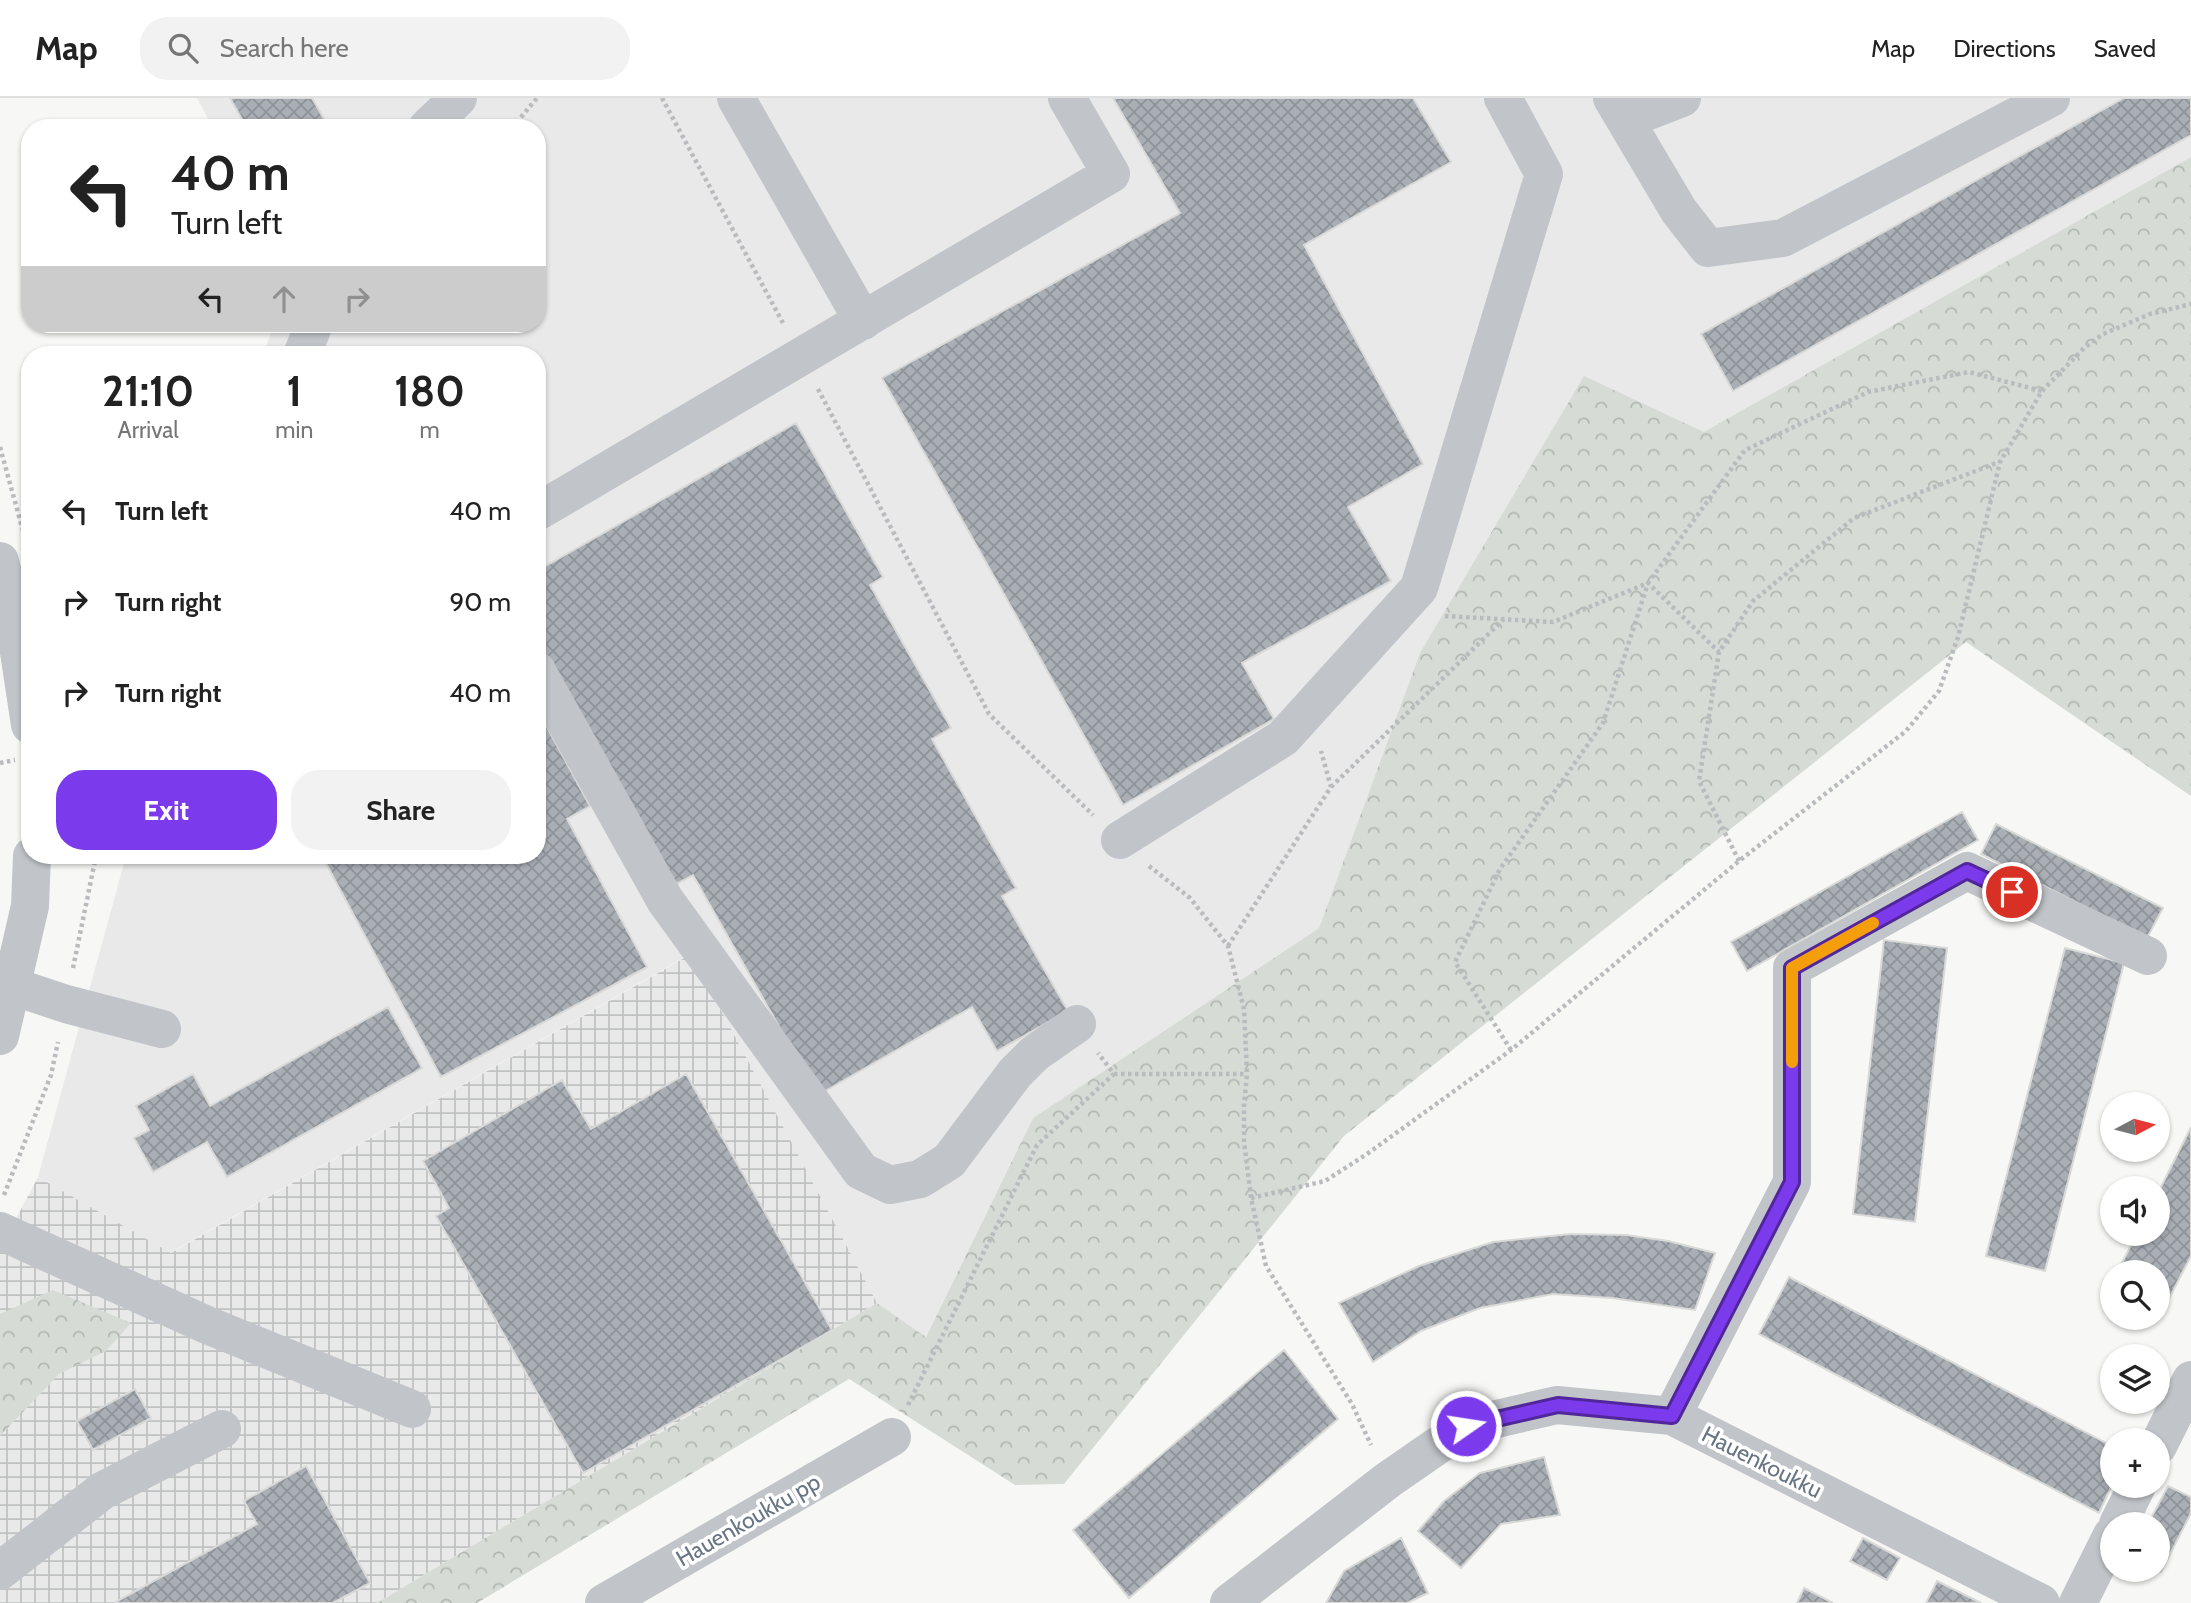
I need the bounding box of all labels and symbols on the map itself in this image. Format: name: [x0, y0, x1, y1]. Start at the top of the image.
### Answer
pin: [1982, 862, 2042, 922]
north arrow: [2100, 1092, 2170, 1162]
position arrow: [1429, 1389, 1503, 1463]
street label: Hauenkoukku: [1697, 1420, 1827, 1504]
street label: Hauenkoukku pp: [671, 1467, 825, 1573]

